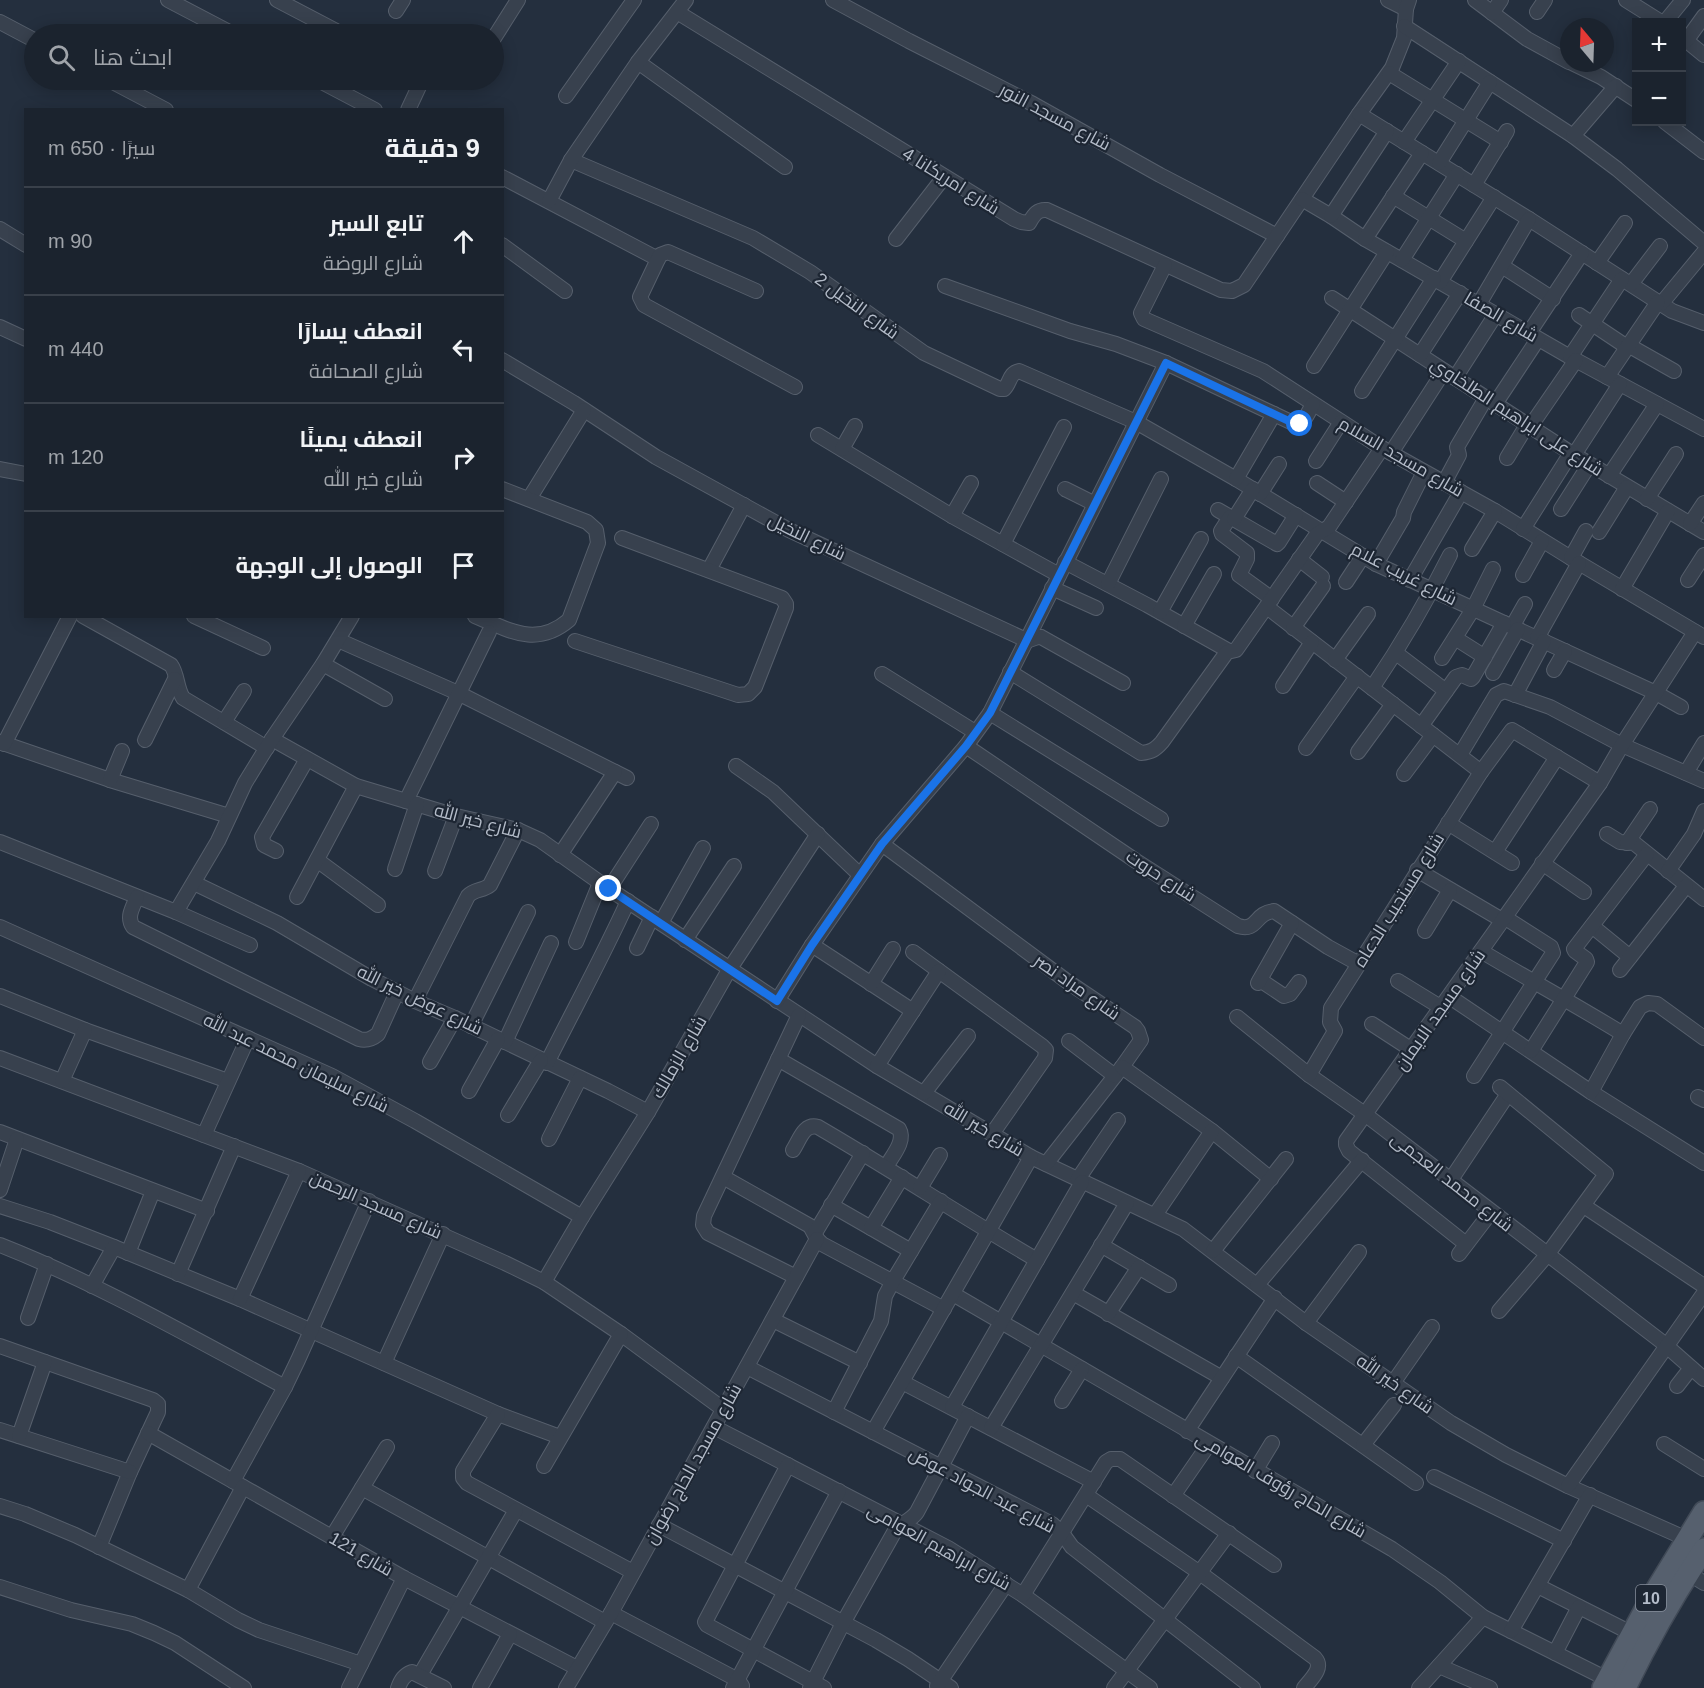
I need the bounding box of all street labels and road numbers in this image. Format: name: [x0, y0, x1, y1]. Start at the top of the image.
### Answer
street label: شارع مسجد النور: [994, 79, 1114, 156]
street label: شارع امريكانا 4: [898, 143, 1003, 220]
street label: شارع النخيل 2: [810, 269, 903, 345]
street label: شارع الصفا: [1460, 288, 1541, 348]
street label: شارع على ابراهيم الطلخاوي: [1425, 354, 1607, 484]
street label: شارع مسجد السلام: [1334, 413, 1467, 503]
street label: شارع النخيل: [764, 510, 849, 566]
street label: شارع غريب علام: [1347, 539, 1460, 611]
street label: شارع خير الله: [432, 798, 524, 844]
street label: شارع مستجيب الدعاه: [1350, 829, 1450, 972]
street label: شارع حروت: [1121, 846, 1200, 908]
street label: شارع مسجد الايمان: [1391, 946, 1491, 1075]
street label: شارع مراد نصر: [1028, 949, 1124, 1026]
street label: شارع عوض خير الله: [353, 959, 487, 1041]
street label: شارع سليمان محمد عبد الله: [199, 1008, 393, 1118]
street label: شارع الزمالك: [647, 1012, 712, 1103]
street label: شارع خير الله: [940, 1096, 1028, 1162]
street label: شارع محمد العجمى: [1386, 1128, 1517, 1237]
street label: شارع مسجد الرحمن: [306, 1167, 445, 1245]
street label: شارع خير الله: [1352, 1349, 1438, 1419]
street label: شارع مسجد الحاج رضوان: [640, 1380, 747, 1549]
street label: شارع الحاج رؤوف العوامى: [1191, 1428, 1370, 1544]
street label: شارع عبد الجواد عوض: [905, 1443, 1058, 1539]
street label: شارع ابراهيم العوامى: [863, 1499, 1014, 1596]
street label: شارع 121: [325, 1528, 396, 1582]
road number: 10: [1636, 1585, 1666, 1611]

